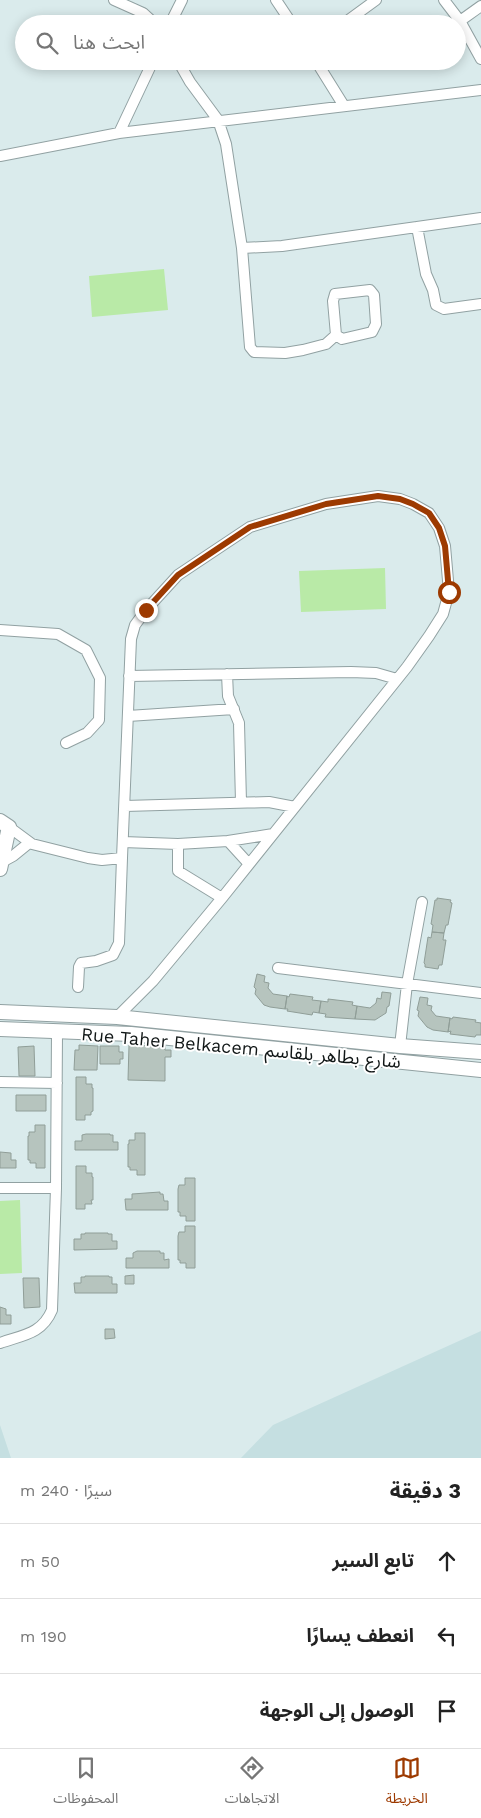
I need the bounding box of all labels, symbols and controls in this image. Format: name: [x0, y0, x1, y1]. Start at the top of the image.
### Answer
search box: [15, 15, 466, 70]
icon: search: [33, 29, 61, 57]
text: ابحث هنا: [73, 31, 145, 54]
route start: [438, 581, 461, 604]
route end: [135, 599, 158, 622]
street label: Rue Taher Belkacem شارع بطاهر بلقاسم: [80, 1023, 402, 1076]
text: 3 دقيقة: [390, 1478, 461, 1503]
text: سيرًا · 240 m: [20, 1481, 112, 1500]
icon: ahead: [433, 1547, 461, 1575]
text: تابع السير: [332, 1549, 414, 1572]
text: 50 m: [20, 1552, 60, 1571]
icon: left: [433, 1622, 461, 1650]
text: انعطف يسارًا: [306, 1624, 414, 1647]
text: 190 m: [20, 1627, 67, 1646]
icon: arrive: [433, 1697, 461, 1725]
text: الوصول إلى الوجهة: [260, 1699, 414, 1722]
tab: المحفوظات: [53, 1754, 118, 1813]
tab: الاتجاهات: [225, 1754, 279, 1813]
tab: الخريطة: [386, 1754, 428, 1813]

